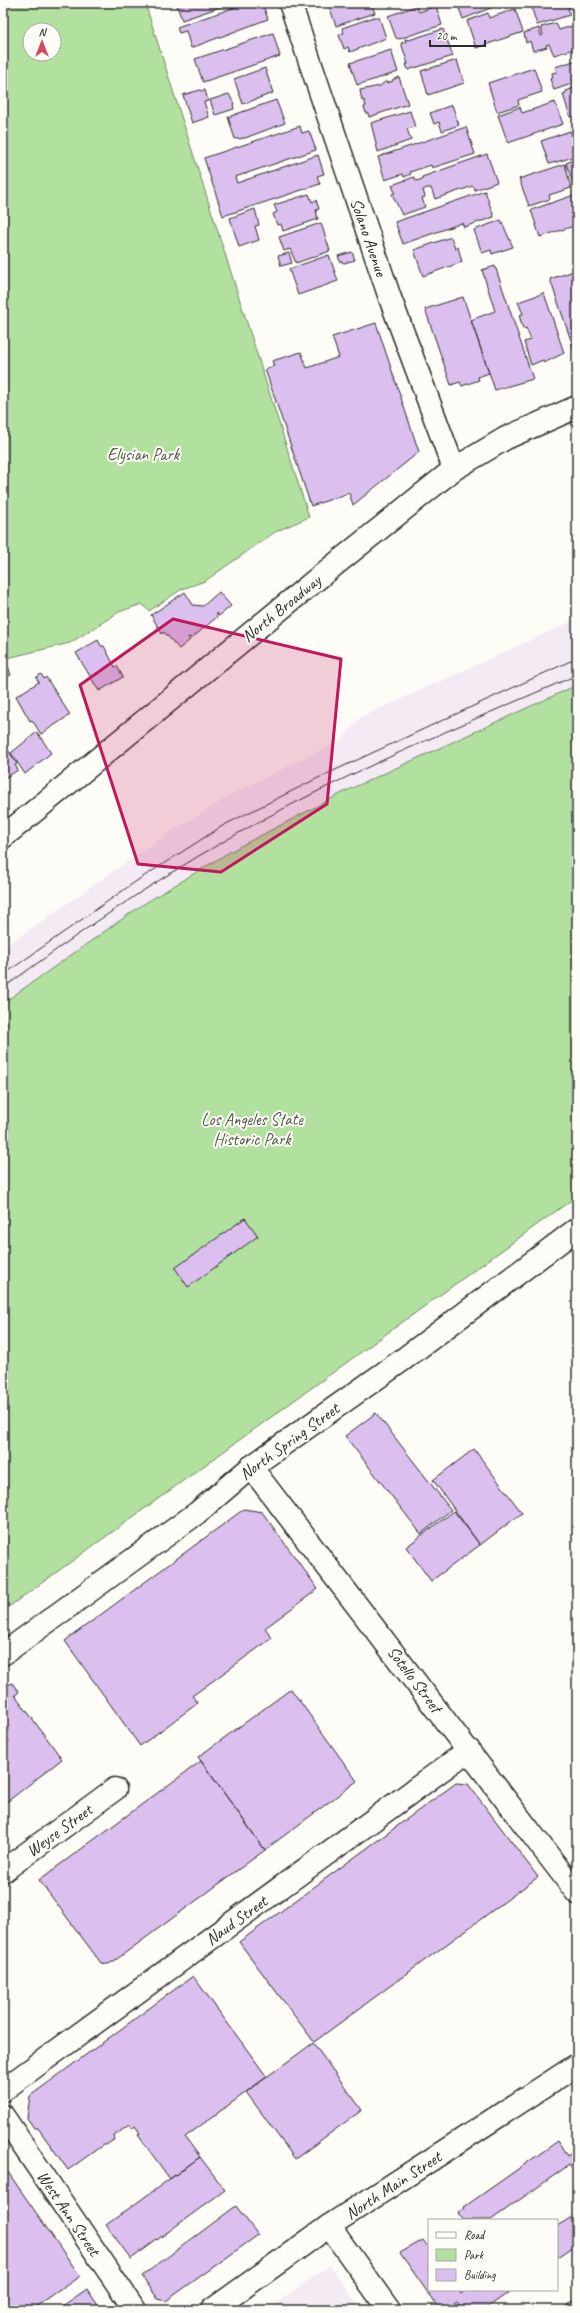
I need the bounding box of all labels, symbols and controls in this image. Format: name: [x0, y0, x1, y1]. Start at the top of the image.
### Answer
north arrow: [22, 22, 62, 62]
scale bar: [430, 22, 485, 48]
text: N: [39, 25, 48, 39]
text: 20 m: [436, 28, 458, 44]
street label: Solano Avenue: [345, 196, 392, 280]
park label: Elysian Park: [107, 444, 181, 465]
street label: North Broadway: [238, 569, 326, 647]
park label: Los Angeles State Historic Park: [201, 1109, 304, 1150]
street label: North Spring Street: [235, 1397, 345, 1485]
street label: Sotello Street: [383, 1642, 448, 1719]
street label: Weyse Street: [22, 1798, 98, 1861]
street label: Naud Street: [201, 1890, 273, 1950]
street label: North Main Street: [341, 2145, 447, 2224]
street label: West Ann Street: [32, 2167, 106, 2262]
legend: [428, 2219, 558, 2291]
text: Road: [464, 2227, 486, 2243]
text: Park: [464, 2247, 485, 2263]
text: Building: [464, 2267, 496, 2283]

